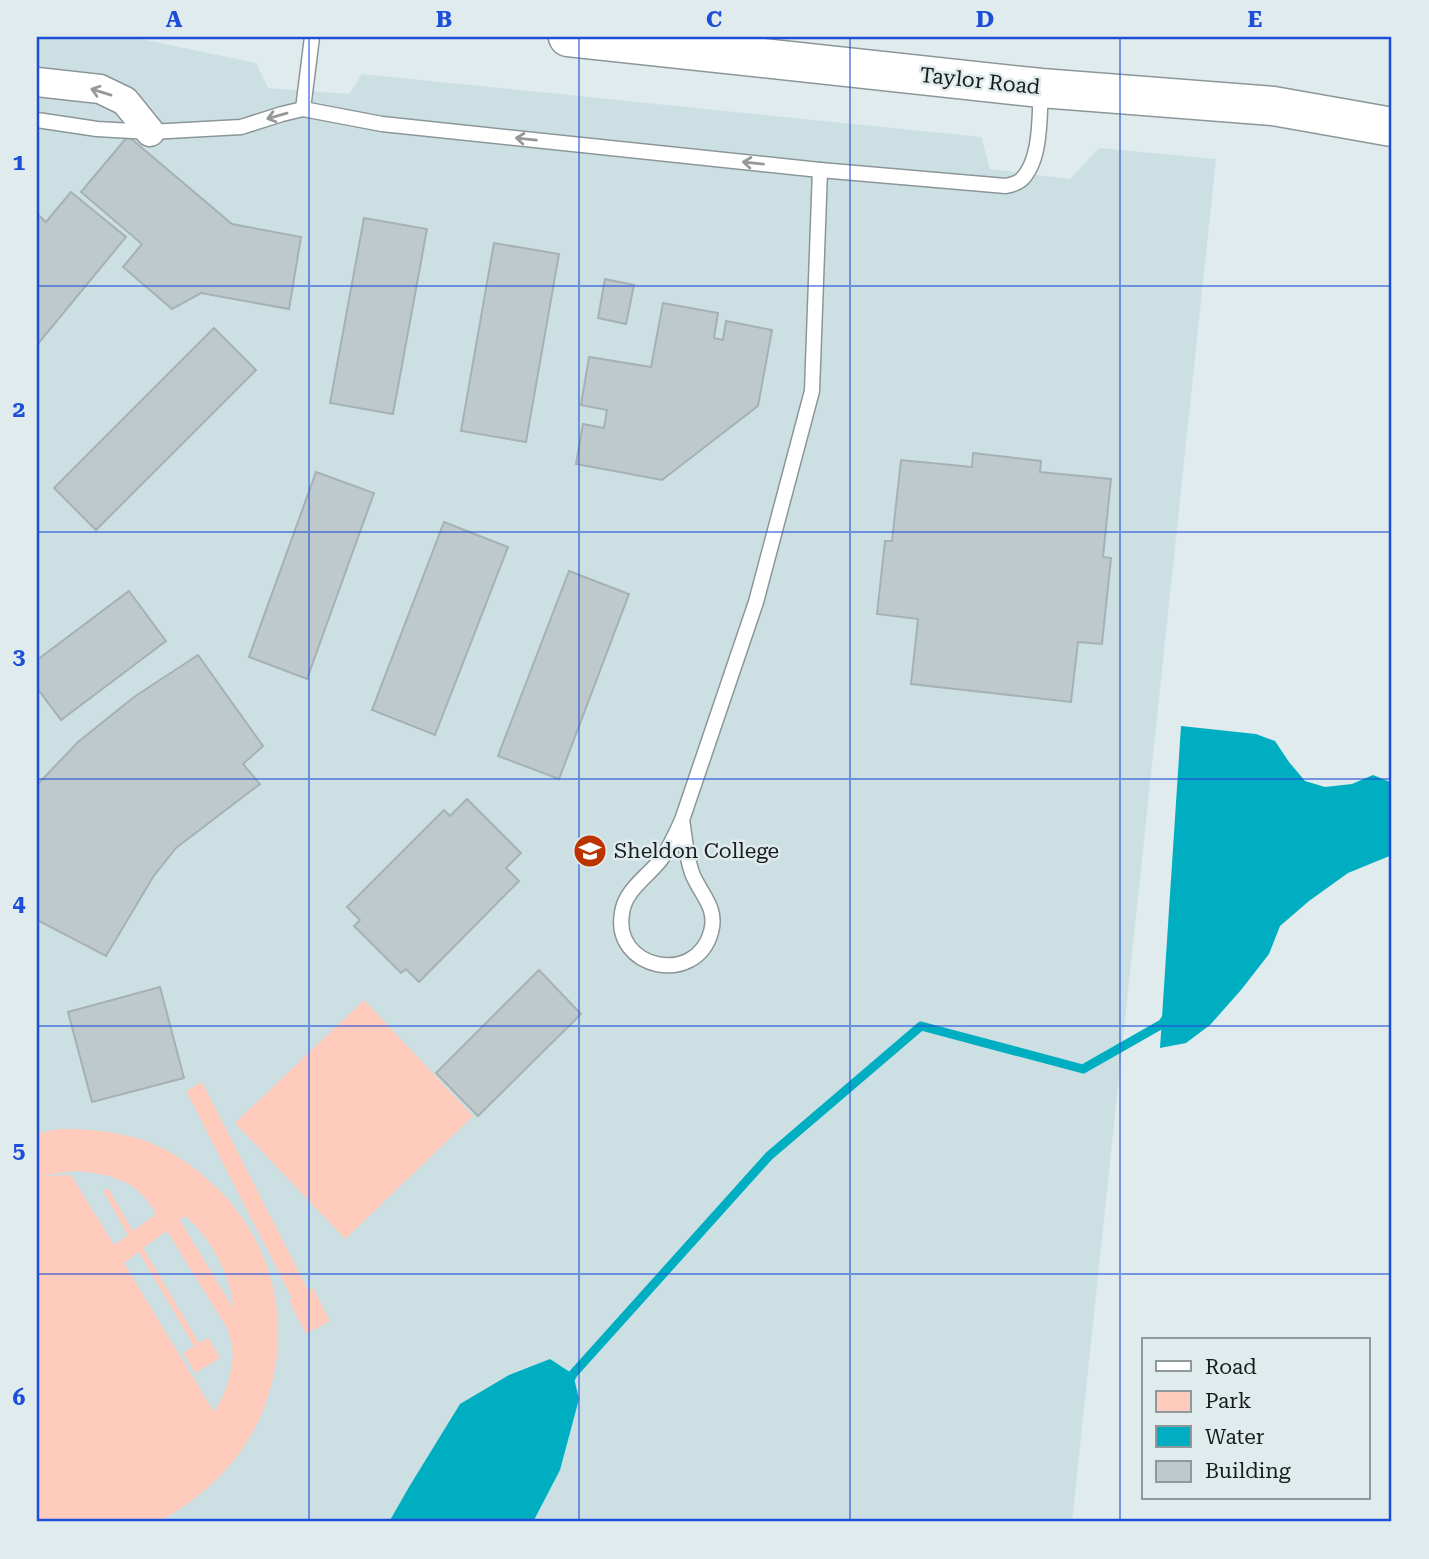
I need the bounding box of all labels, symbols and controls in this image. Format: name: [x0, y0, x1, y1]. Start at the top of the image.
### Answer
text: A: [166, 6, 183, 33]
text: B: [436, 6, 452, 33]
text: C: [706, 6, 722, 33]
text: D: [976, 6, 994, 33]
text: E: [1248, 6, 1262, 33]
street label: Taylor Road: [919, 63, 1042, 99]
one-way arrow: [90, 84, 112, 97]
one-way arrow: [267, 110, 289, 123]
one-way arrow: [516, 132, 538, 145]
text: 1: [13, 149, 26, 176]
one-way arrow: [742, 156, 764, 169]
text: 2: [13, 396, 25, 423]
text: 3: [13, 643, 26, 670]
school or university icon: Sheldon College: [571, 832, 609, 870]
place label: Sheldon College: [614, 839, 779, 863]
text: 4: [13, 890, 26, 917]
text: 5: [13, 1137, 26, 1164]
legend: [1142, 1338, 1370, 1500]
text: Road: [1205, 1355, 1257, 1379]
text: 6: [13, 1384, 26, 1411]
text: Park: [1205, 1389, 1251, 1413]
text: Water: [1205, 1425, 1265, 1449]
text: Building: [1205, 1459, 1291, 1483]

